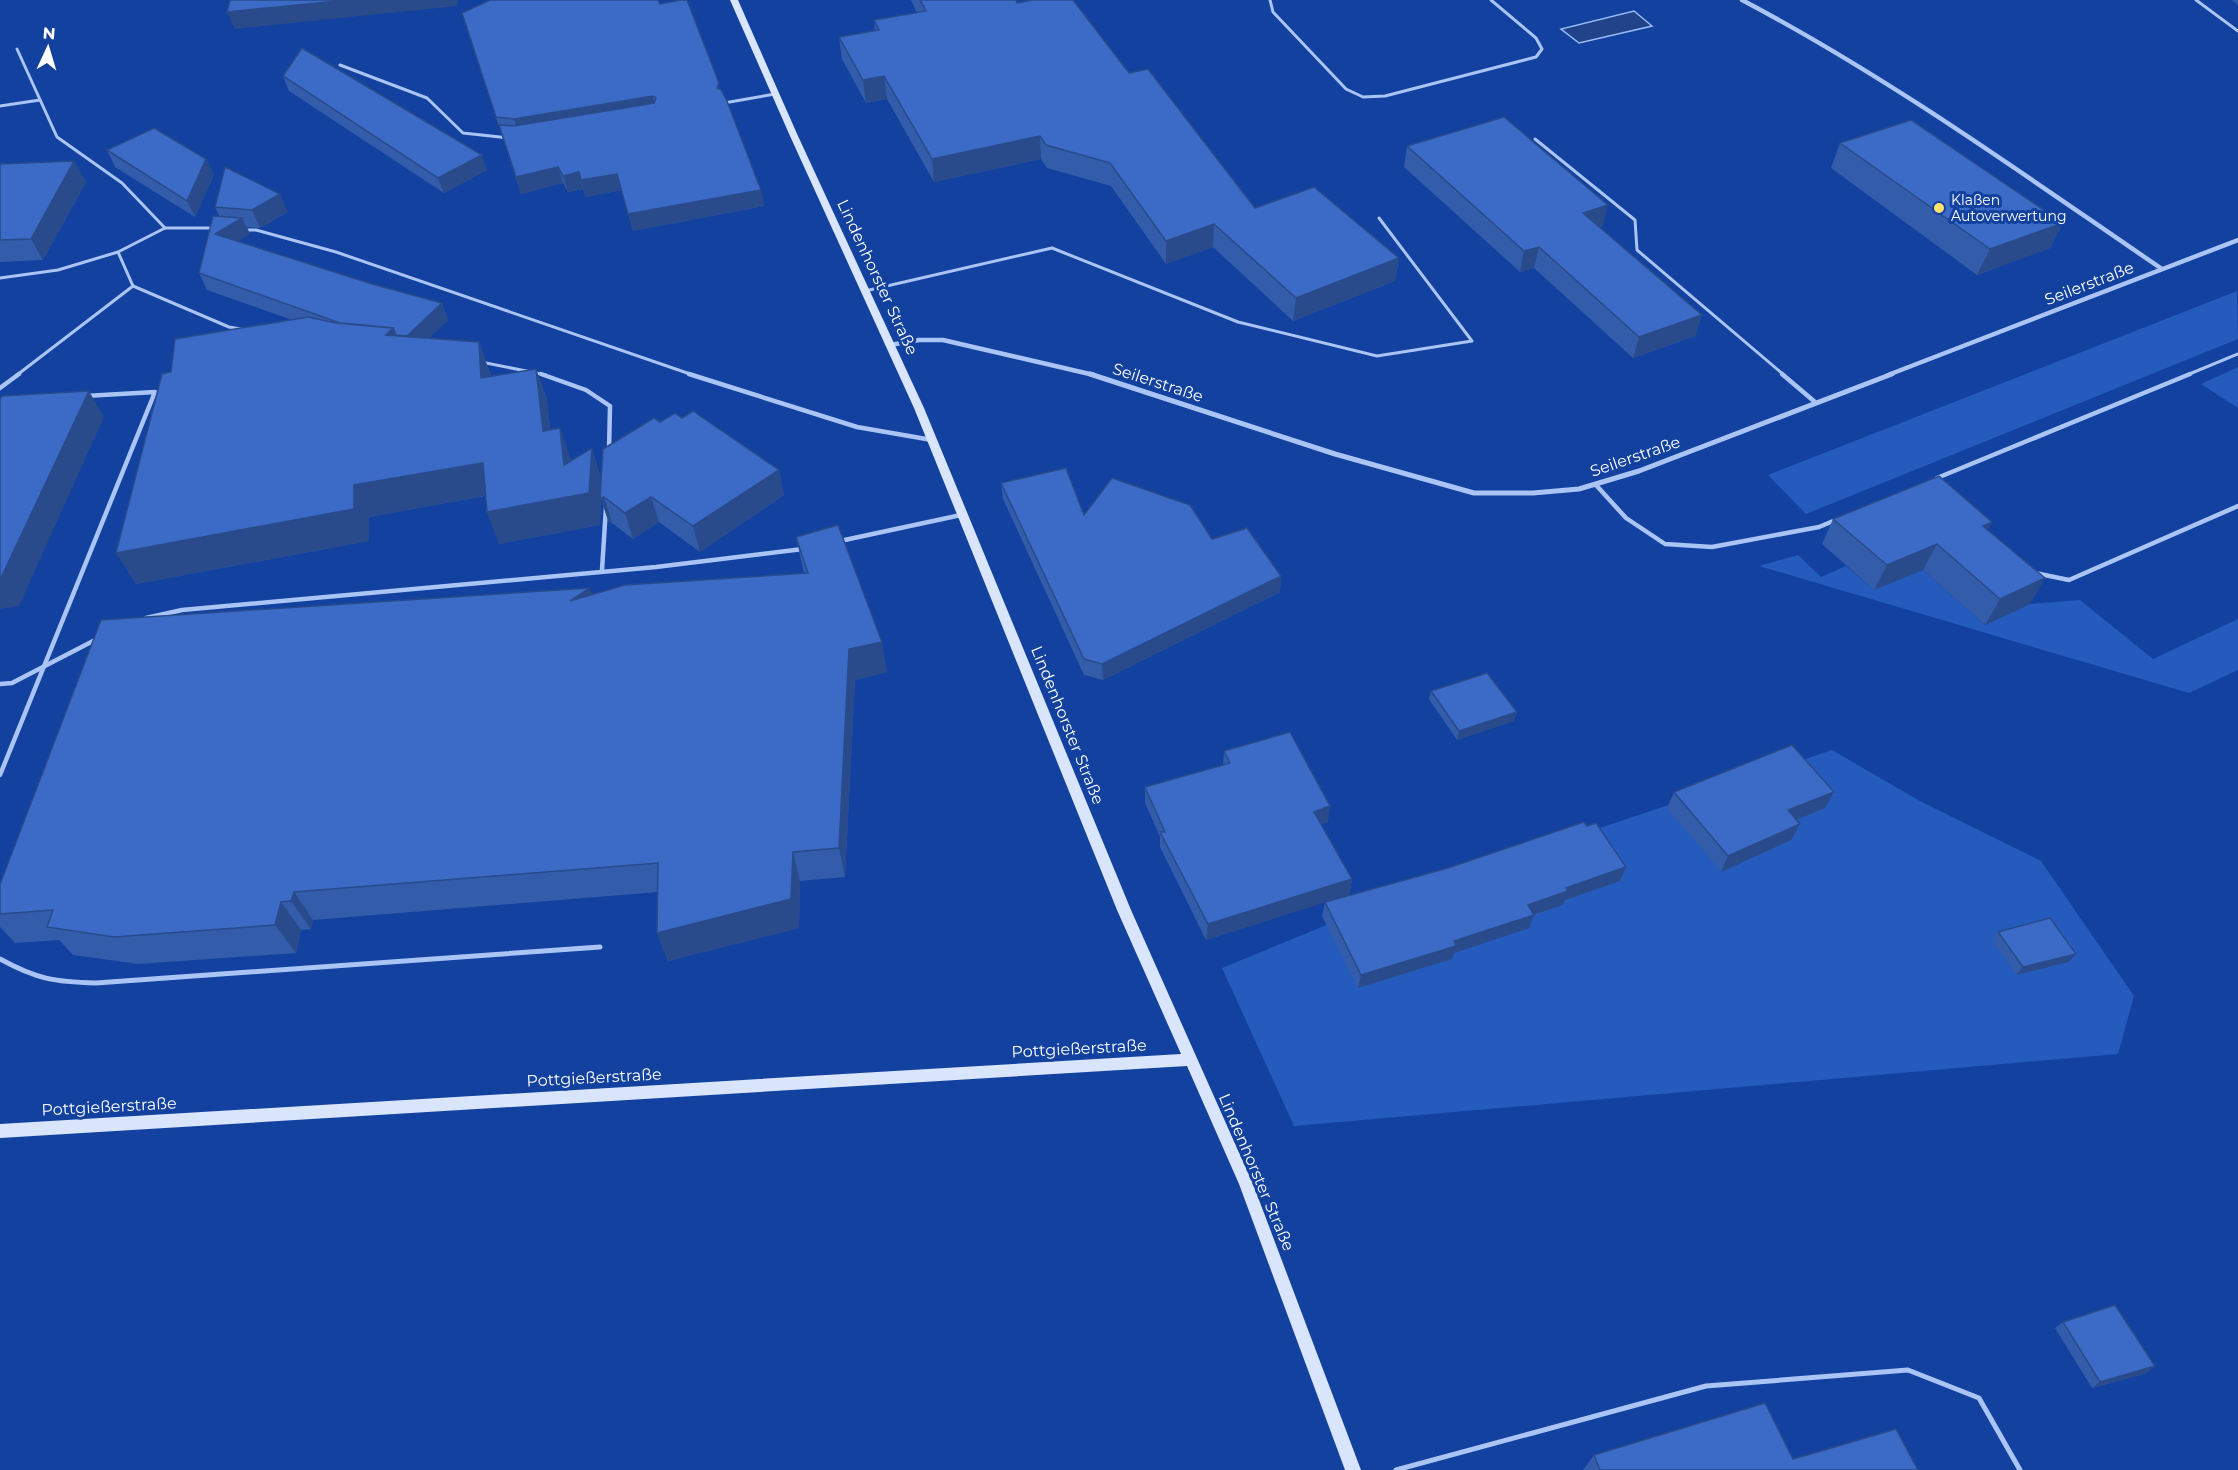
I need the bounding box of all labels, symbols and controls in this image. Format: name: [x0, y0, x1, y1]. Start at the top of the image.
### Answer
north arrow: [18, 18, 78, 78]
text: N: [42, 24, 56, 43]
place label: Klaßen Autoverwertung: [1951, 191, 2066, 225]
street label: Lindenhorster Straße: [833, 196, 922, 358]
marker: Klaßen Autoverwertung: [1932, 201, 1946, 215]
street label: Seilerstraße: [2042, 258, 2136, 309]
street label: Seilerstraße: [1110, 359, 1205, 406]
street label: Seilerstraße: [1588, 432, 1683, 481]
street label: Lindenhorster Straße: [1027, 643, 1108, 807]
street label: Pottgießerstraße: [1011, 1035, 1147, 1062]
street label: Pottgießerstraße: [526, 1064, 662, 1091]
street label: Lindenhorster Straße: [1215, 1091, 1298, 1254]
street label: Pottgießerstraße: [41, 1093, 177, 1120]

